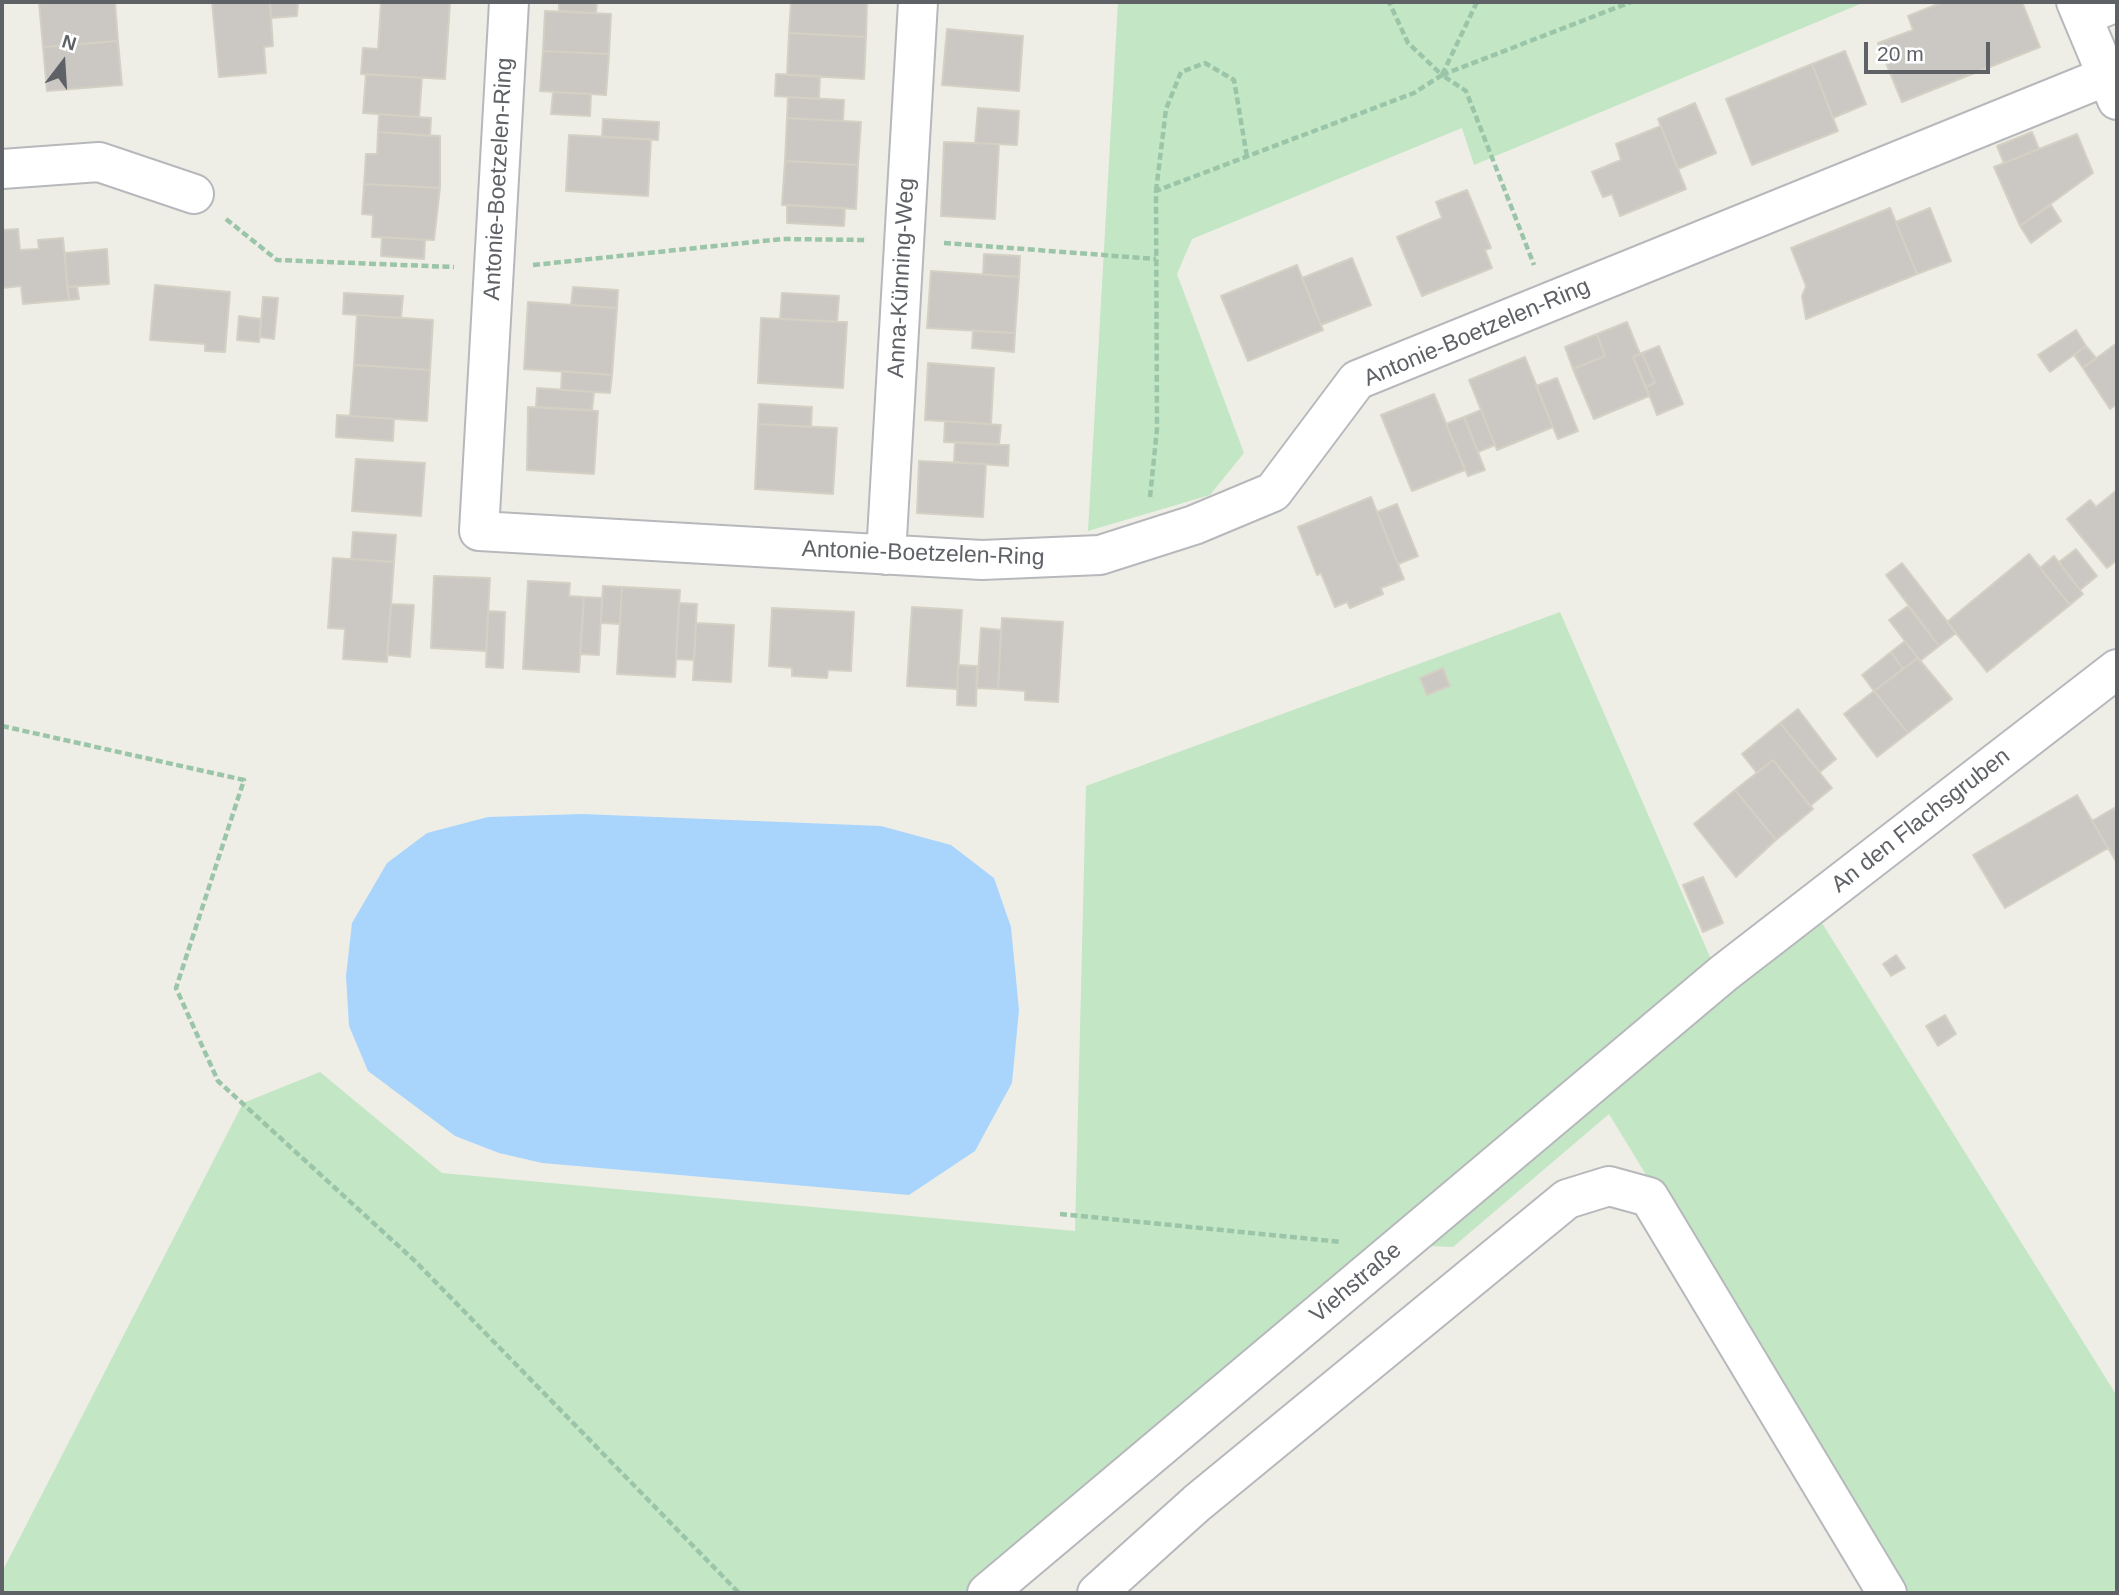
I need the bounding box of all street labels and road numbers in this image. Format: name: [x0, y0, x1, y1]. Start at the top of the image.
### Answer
street label: Antonie-Boetzelen-Ring: [479, 57, 519, 301]
street label: Anna-Künning-Weg: [883, 177, 921, 379]
street label: Antonie-Boetzelen-Ring: [1360, 273, 1594, 393]
street label: Antonie-Boetzelen-Ring: [801, 536, 1045, 572]
street label: An den Flachsgruben: [1826, 743, 2016, 899]
street label: Viehstraße: [1305, 1237, 1407, 1329]

